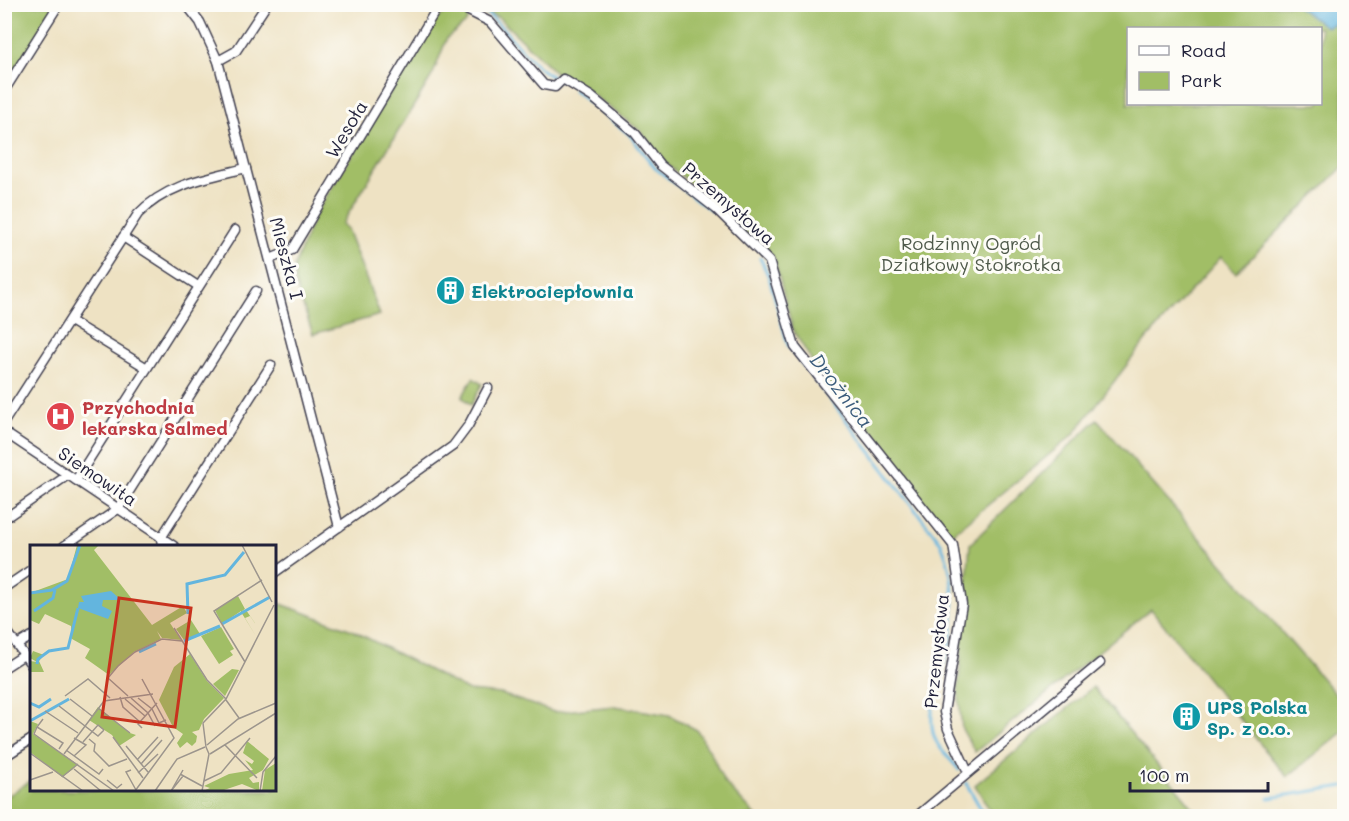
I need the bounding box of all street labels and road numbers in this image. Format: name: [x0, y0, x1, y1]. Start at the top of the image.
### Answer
street label: Wesoła: [319, 96, 373, 162]
street label: Przemysłowa: [678, 156, 780, 250]
street label: Mieszka I: [265, 214, 310, 302]
street label: Siemowita: [54, 441, 142, 511]
street label: Przemysłowa: [918, 592, 954, 710]

